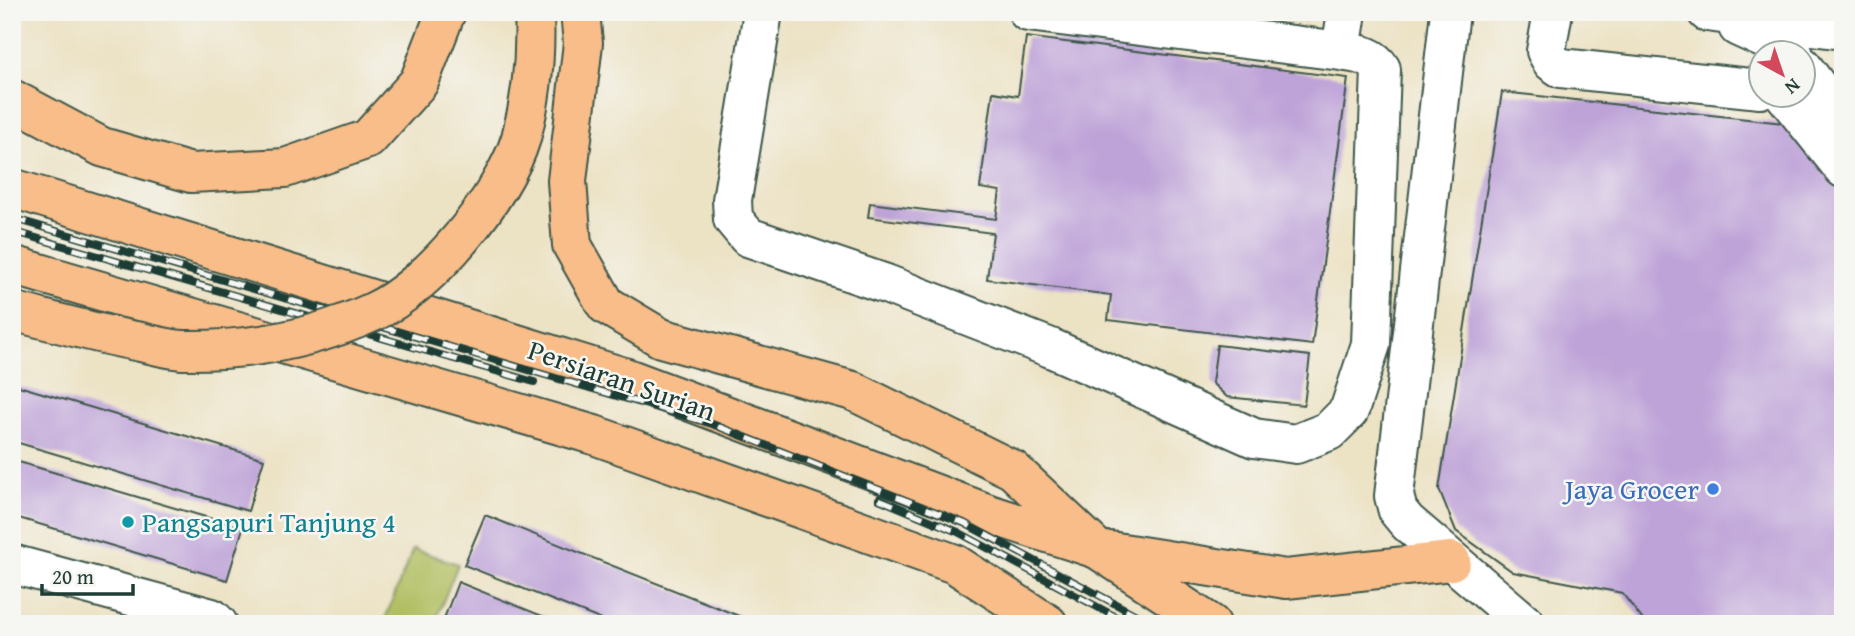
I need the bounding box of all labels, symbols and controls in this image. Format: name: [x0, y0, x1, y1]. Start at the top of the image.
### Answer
north arrow: [1746, 38, 1816, 108]
text: N: [1779, 72, 1807, 102]
street label: Persiaran Surian: [523, 328, 722, 431]
place label: Jaya Grocer: [1562, 468, 1699, 509]
marker: Jaya Grocer: [1705, 481, 1721, 497]
place label: Pangsapuri Tanjung 4: [142, 501, 396, 542]
marker: Pangsapuri Tanjung 4: [120, 514, 136, 530]
scale bar: [42, 552, 133, 596]
text: 20 m: [52, 561, 94, 592]

